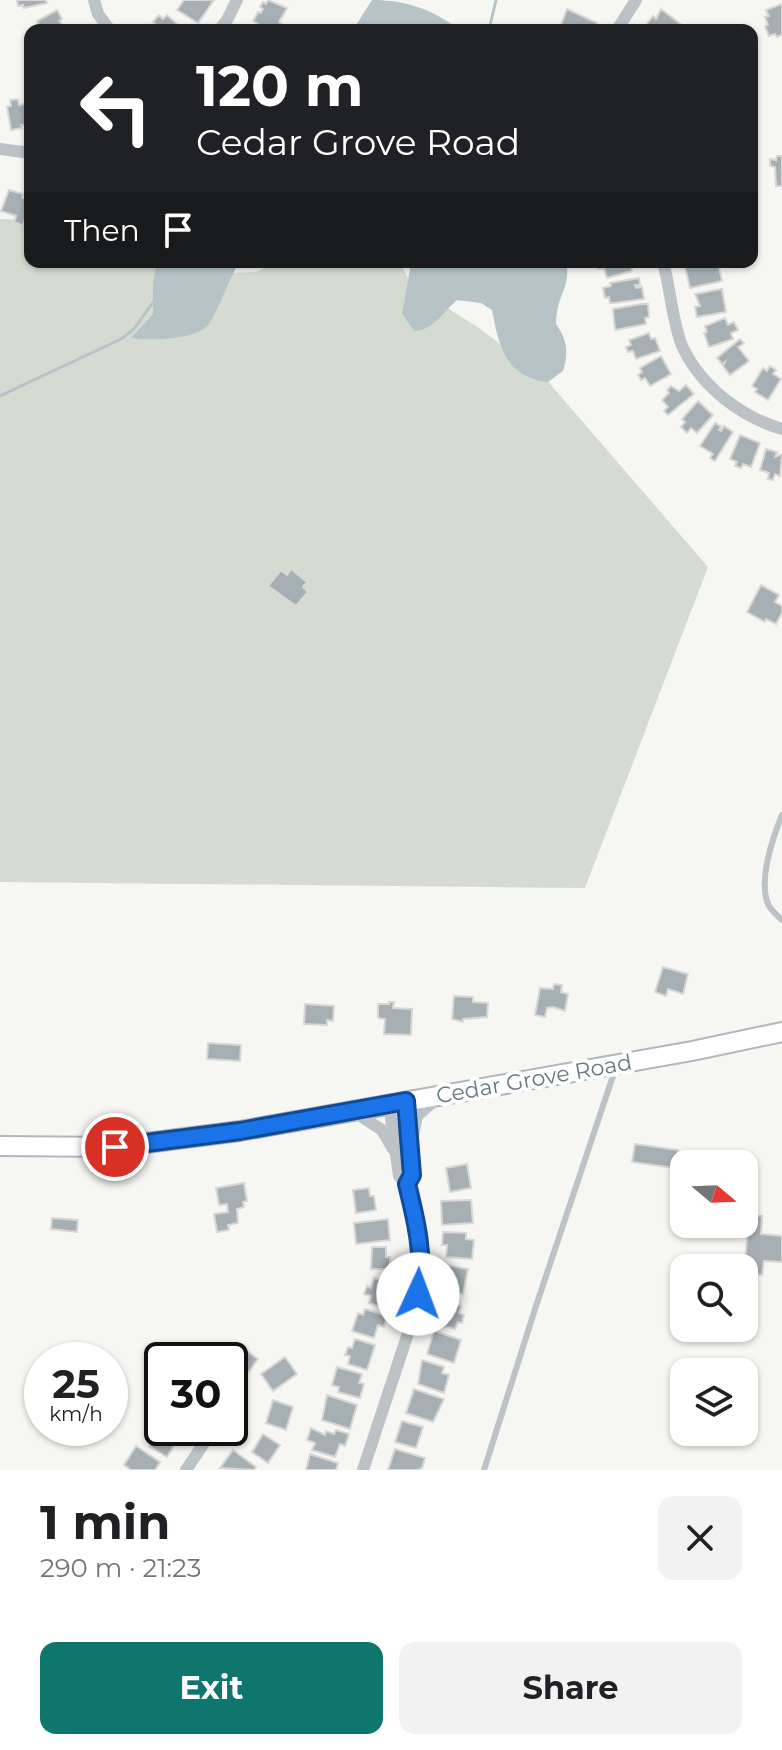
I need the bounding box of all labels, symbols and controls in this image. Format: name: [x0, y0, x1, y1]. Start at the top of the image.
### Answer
text: 120 m: [196, 52, 364, 120]
icon: left: [64, 56, 168, 160]
text: Cedar Grove Road: [196, 120, 520, 164]
icon: arrive: [156, 208, 200, 252]
text: Then: [64, 212, 140, 249]
street label: Cedar Grove Road: [434, 1049, 634, 1109]
pin: [81, 1113, 149, 1181]
icon: arrive: [93, 1125, 137, 1169]
north arrow: [670, 1150, 758, 1238]
map controls: [670, 1150, 758, 1446]
position arrow: [376, 1252, 460, 1336]
button: search: [670, 1254, 758, 1342]
speed limit sign: 30: [144, 1342, 248, 1446]
button: layers: [670, 1358, 758, 1446]
text: 25: [52, 1359, 100, 1408]
text: km/h: [49, 1402, 103, 1426]
text: 1 min: [40, 1493, 170, 1551]
button: close: [658, 1496, 742, 1580]
text: 290 m · 21:23: [40, 1552, 202, 1584]
button: Exit: [40, 1642, 383, 1734]
button: Share: [399, 1642, 742, 1734]

